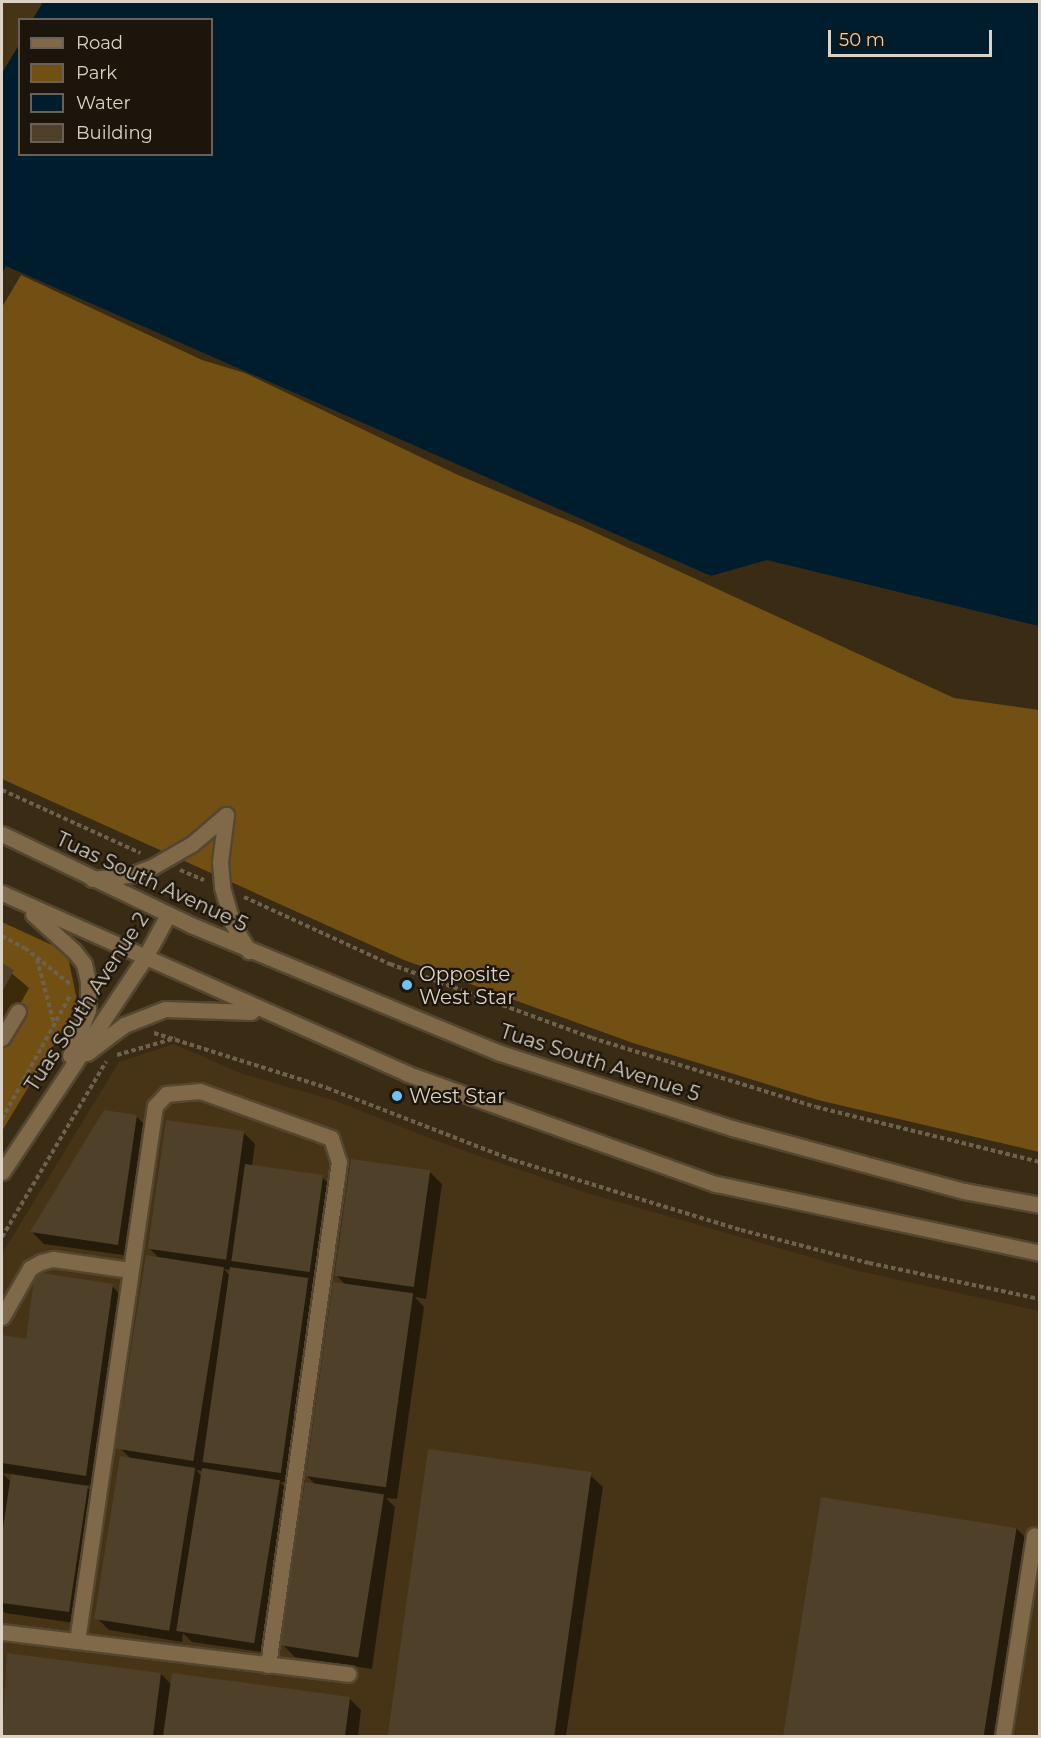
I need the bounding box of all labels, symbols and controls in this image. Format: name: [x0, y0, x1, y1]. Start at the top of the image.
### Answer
legend: [18, 18, 213, 156]
scale bar: [831, 18, 994, 56]
text: 50 m: [839, 29, 885, 51]
text: Road: [76, 32, 123, 54]
text: Park: [76, 62, 117, 84]
text: Water: [76, 92, 131, 114]
text: Building: [76, 122, 153, 144]
street label: Tuas South Avenue 5: [52, 827, 252, 937]
street label: Tuas South Avenue 2: [20, 908, 154, 1096]
place label: Opposite West Star: [419, 962, 515, 1009]
marker: Opposite West Star: [400, 978, 414, 992]
street label: Tuas South Avenue 5: [497, 1019, 703, 1107]
place label: West Star: [409, 1084, 505, 1108]
marker: West Star: [390, 1089, 404, 1103]

